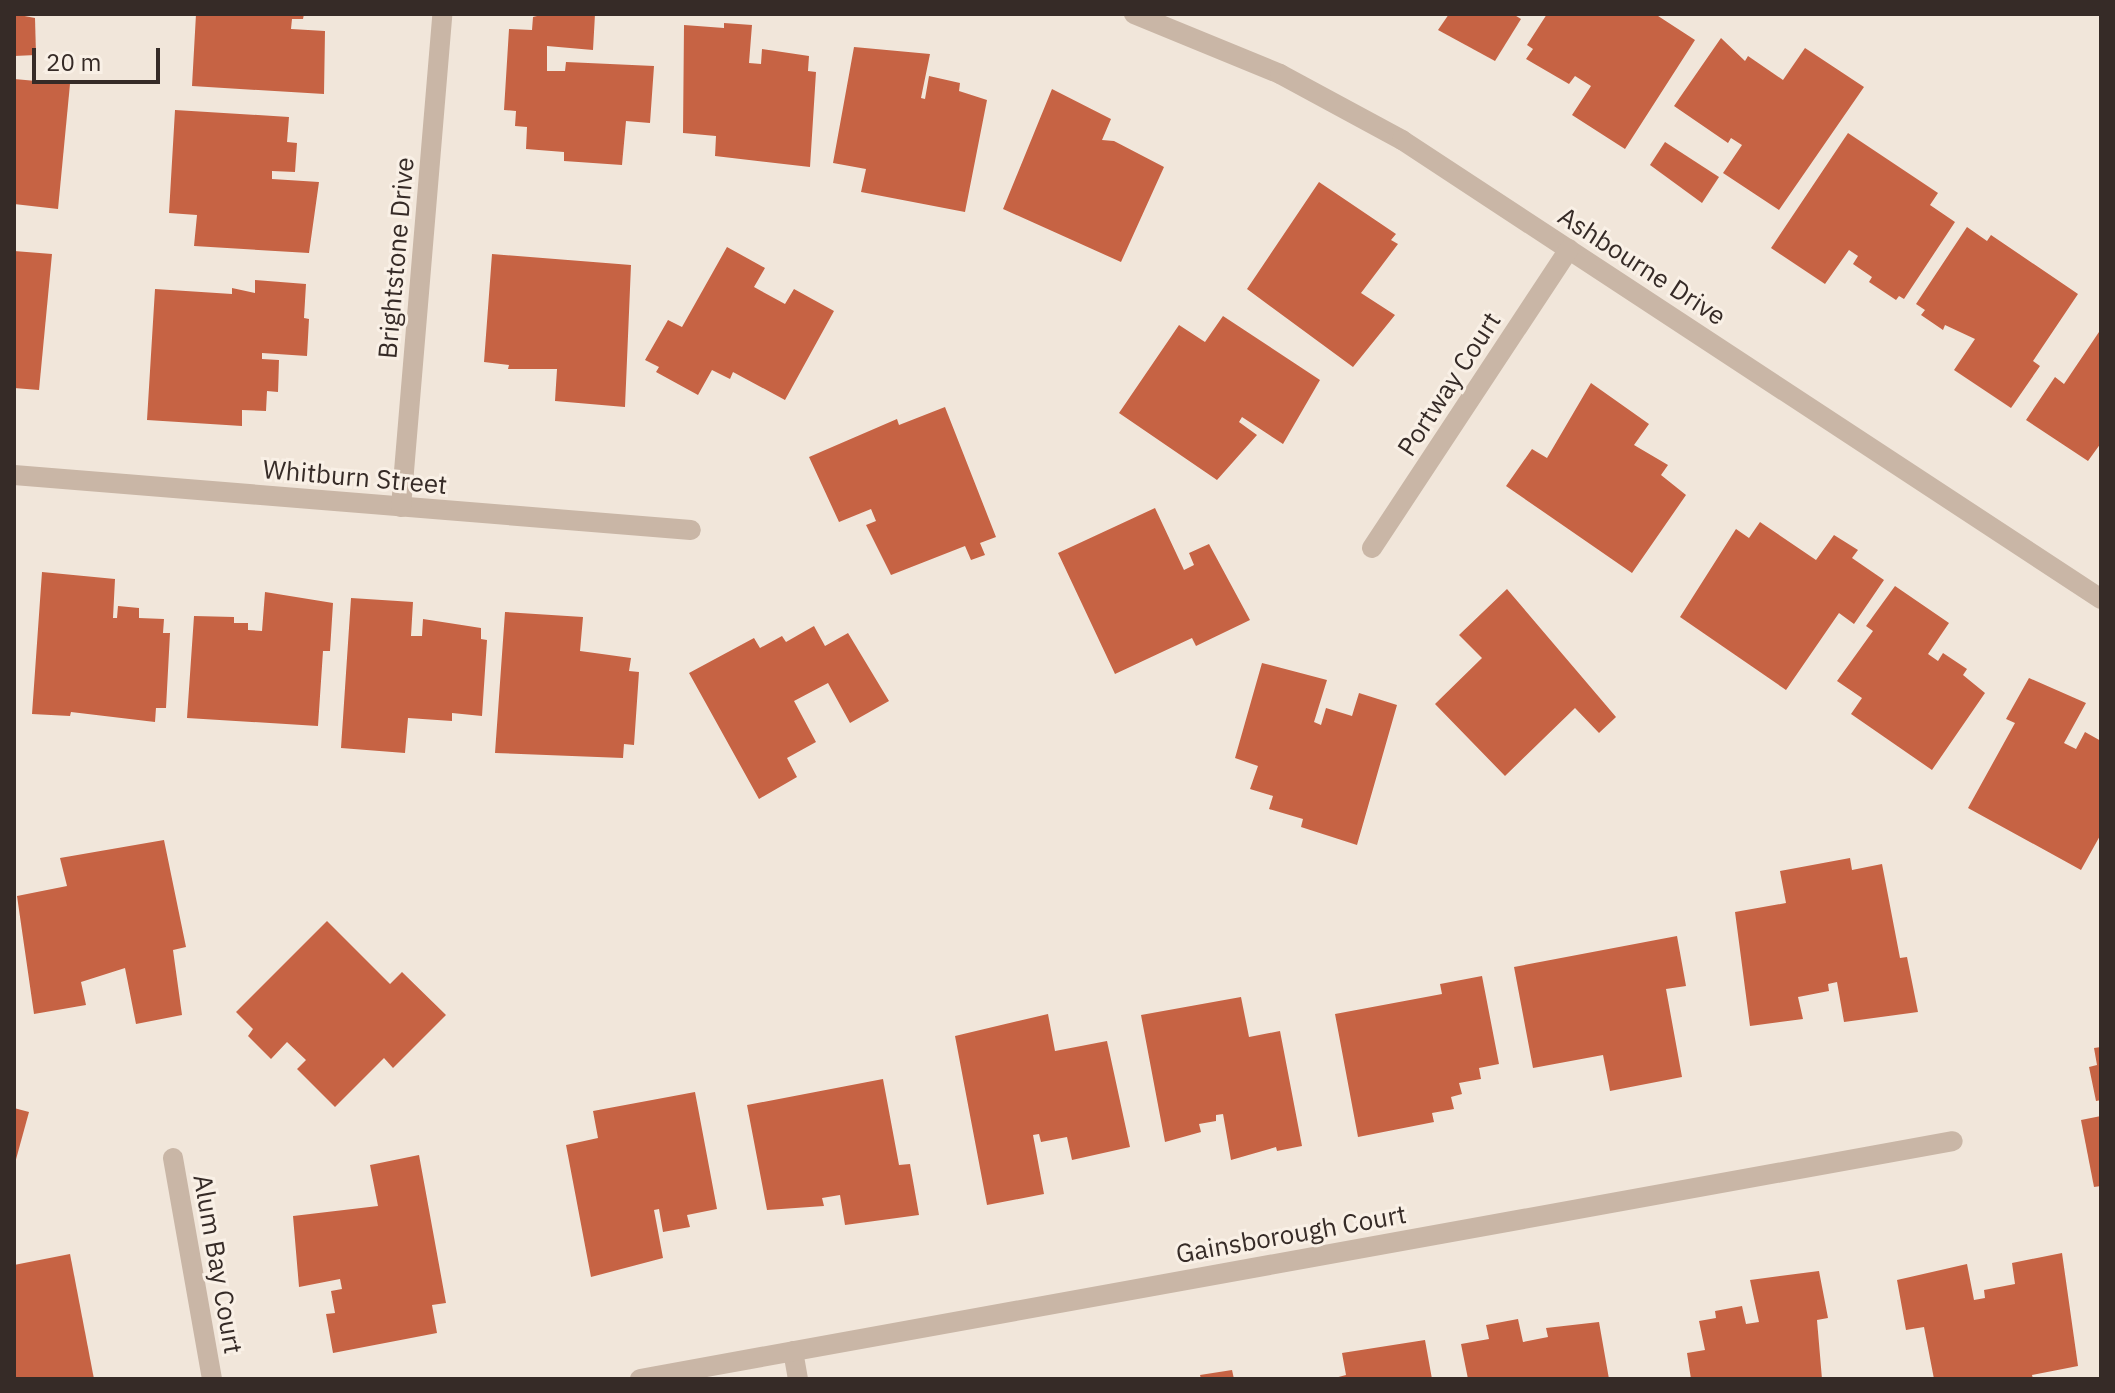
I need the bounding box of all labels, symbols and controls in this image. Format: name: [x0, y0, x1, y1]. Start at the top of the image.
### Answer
scale bar: [36, 32, 164, 82]
text: 20 m: [46, 46, 101, 78]
street label: Brightstone Drive: [372, 156, 420, 360]
street label: Ashbourne Drive: [1552, 200, 1732, 332]
street label: Portway Court: [1391, 306, 1507, 462]
street label: Whitburn Street: [261, 453, 449, 501]
street label: Alum Bay Court: [187, 1172, 249, 1356]
street label: Gainsborough Court: [1173, 1198, 1409, 1270]

